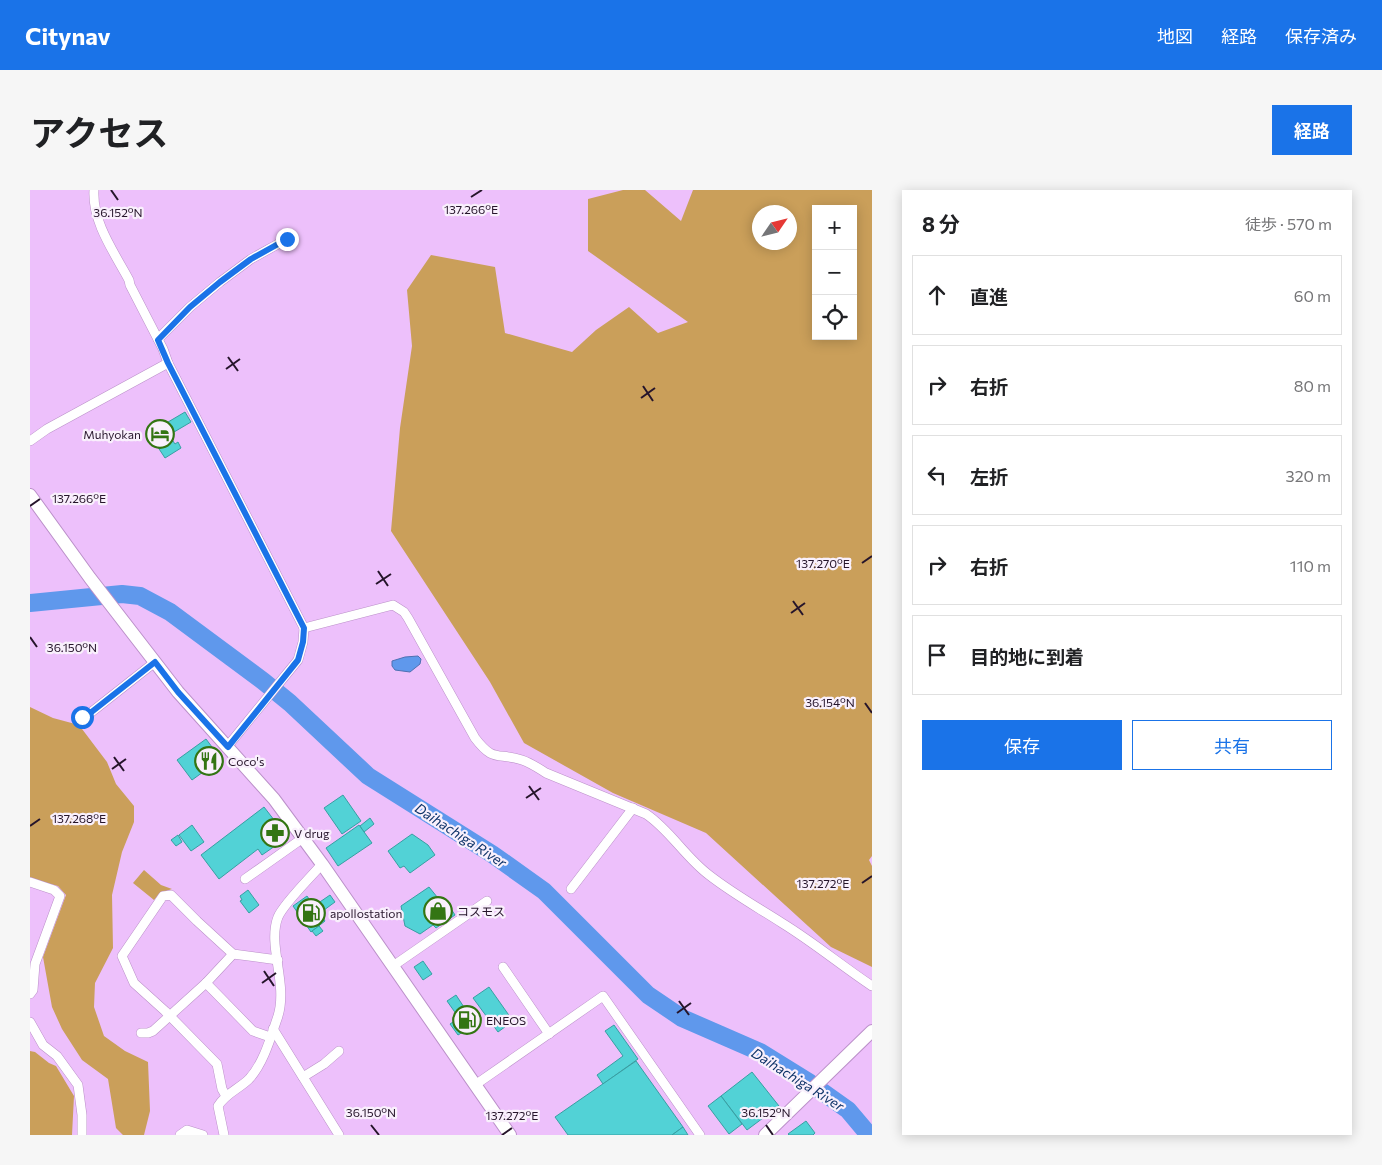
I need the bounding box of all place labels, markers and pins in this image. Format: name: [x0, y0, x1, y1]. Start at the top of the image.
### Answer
hotel icon: Muhyokan: [145, 419, 175, 449]
place label: Muhyokan: [83, 427, 141, 441]
restaurant icon: Coco's: [194, 746, 224, 776]
place label: Coco's: [228, 754, 264, 768]
pharmacy icon: V drug: [260, 818, 290, 848]
place label: V drug: [294, 826, 330, 840]
shop icon: コスモス: [423, 896, 453, 926]
fuel station icon: apollostation: [296, 898, 326, 928]
place label: コスモス: [457, 904, 505, 918]
place label: apollostation: [330, 906, 402, 920]
fuel station icon: ENEOS: [452, 1005, 482, 1035]
place label: ENEOS: [486, 1013, 526, 1027]

